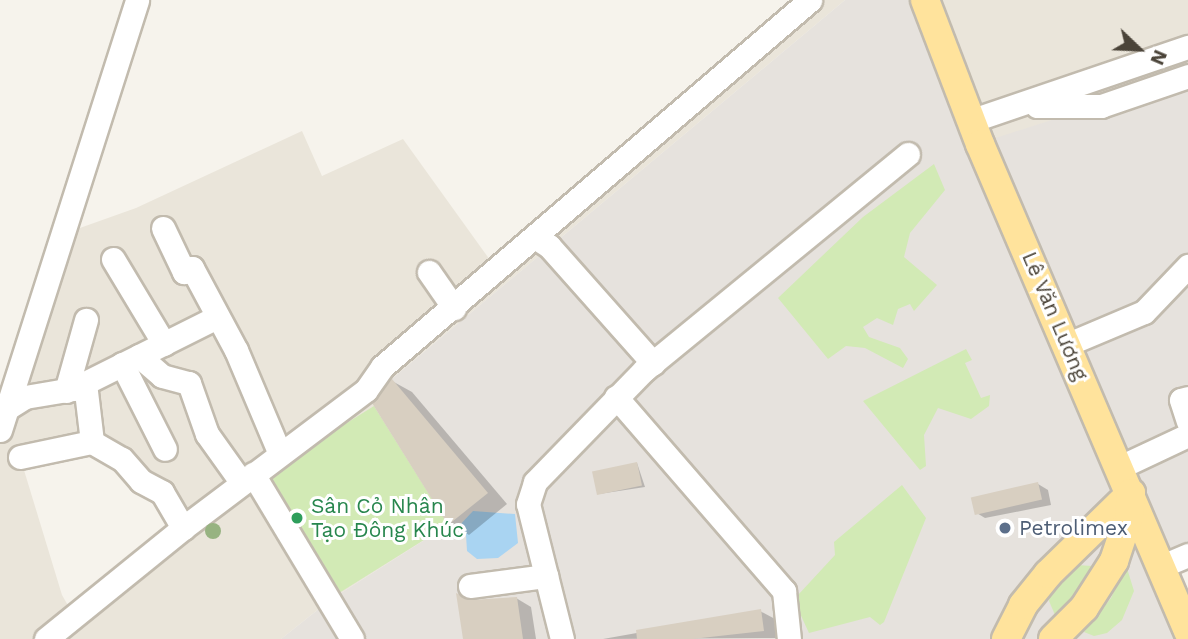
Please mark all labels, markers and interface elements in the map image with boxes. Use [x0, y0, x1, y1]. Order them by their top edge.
north arrow [1104, 14, 1174, 84]
text: N [1145, 46, 1172, 68]
street label: Lê Văn Lương [1016, 248, 1094, 384]
place label: Sân Cỏ Nhân Tạo Đông Khúc [311, 493, 464, 543]
marker: Sân Cỏ Nhân Tạo Đông Khúc [289, 510, 305, 526]
place label: Petrolimex [1019, 515, 1128, 541]
marker: Petrolimex [997, 520, 1013, 536]

